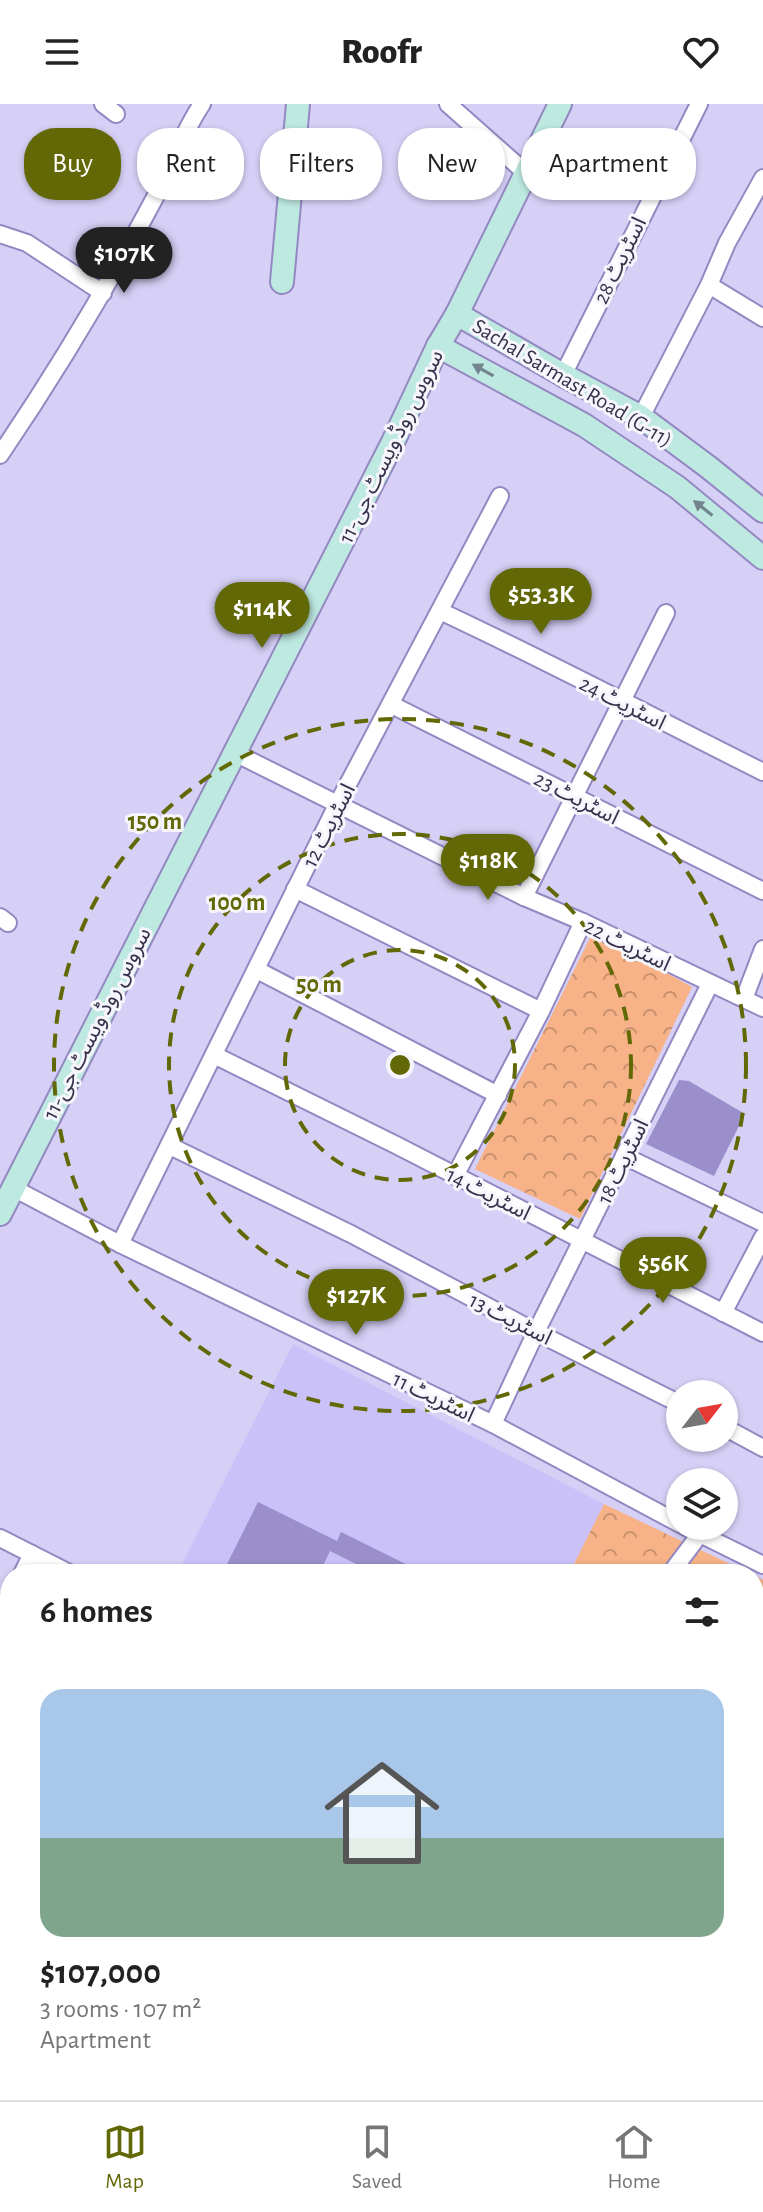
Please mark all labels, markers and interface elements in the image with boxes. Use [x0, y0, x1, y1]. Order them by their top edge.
icon: menu [40, 30, 84, 74]
icon: heart [679, 30, 723, 74]
text: Roofr [341, 34, 422, 70]
chip: Buy [24, 128, 121, 200]
chip: Rent [137, 128, 244, 200]
chip: Filters [260, 128, 382, 200]
chip: New [398, 128, 505, 200]
chip: Apartment [521, 128, 696, 200]
street label: اسٹریٹ 28 [590, 214, 651, 308]
pin: $107K [68, 227, 180, 295]
text: $107K [93, 240, 155, 266]
street label: Sachal Sarmast Road (G-11) [469, 315, 676, 451]
street label: سروس روڈ ویسٹ جی-11 [333, 346, 449, 547]
one-way arrow [472, 364, 495, 377]
one-way arrow [693, 500, 713, 517]
pin: $53.3K [476, 568, 606, 636]
text: $53.3K [508, 581, 574, 607]
pin: $114K [206, 582, 318, 650]
text: $114K [233, 595, 291, 621]
street label: اسٹریٹ 24 [575, 672, 669, 735]
street label: اسٹریٹ 23 [530, 767, 623, 829]
street label: اسٹریٹ 12 [299, 780, 360, 871]
text: 150 m [128, 810, 182, 834]
pin: $118K [432, 834, 544, 902]
text: $118K [459, 847, 517, 873]
text: 100 m [209, 891, 265, 915]
street label: اسٹریٹ 22 [580, 915, 674, 976]
street label: سروس روڈ ویسٹ جی-11 [38, 923, 157, 1124]
text: 50 m [296, 973, 342, 997]
centre of rings [386, 1051, 414, 1079]
street label: اسٹریٹ 18 [593, 1116, 654, 1208]
street label: اسٹریٹ 14 [442, 1163, 534, 1225]
pin: $56K [616, 1237, 710, 1305]
text: $56K [638, 1250, 688, 1276]
pin: $127K [300, 1269, 412, 1337]
text: $127K [326, 1282, 386, 1308]
street label: اسٹریٹ 13 [465, 1289, 555, 1350]
street label: اسٹریٹ 11 [389, 1368, 478, 1427]
north arrow [666, 1380, 738, 1452]
map controls [666, 1380, 738, 1540]
button: layers [666, 1468, 738, 1540]
icon: filters [680, 1590, 724, 1634]
text: 6 homes [40, 1595, 153, 1629]
icon: home [310, 1741, 454, 1885]
text: $107,000 [40, 1956, 161, 1990]
text: 3 rooms · 107 m² [40, 1996, 201, 2022]
text: Apartment [40, 2027, 151, 2053]
tab: Map [103, 2120, 147, 2194]
tab: Saved [352, 2120, 402, 2194]
tab: Home [607, 2120, 660, 2194]

